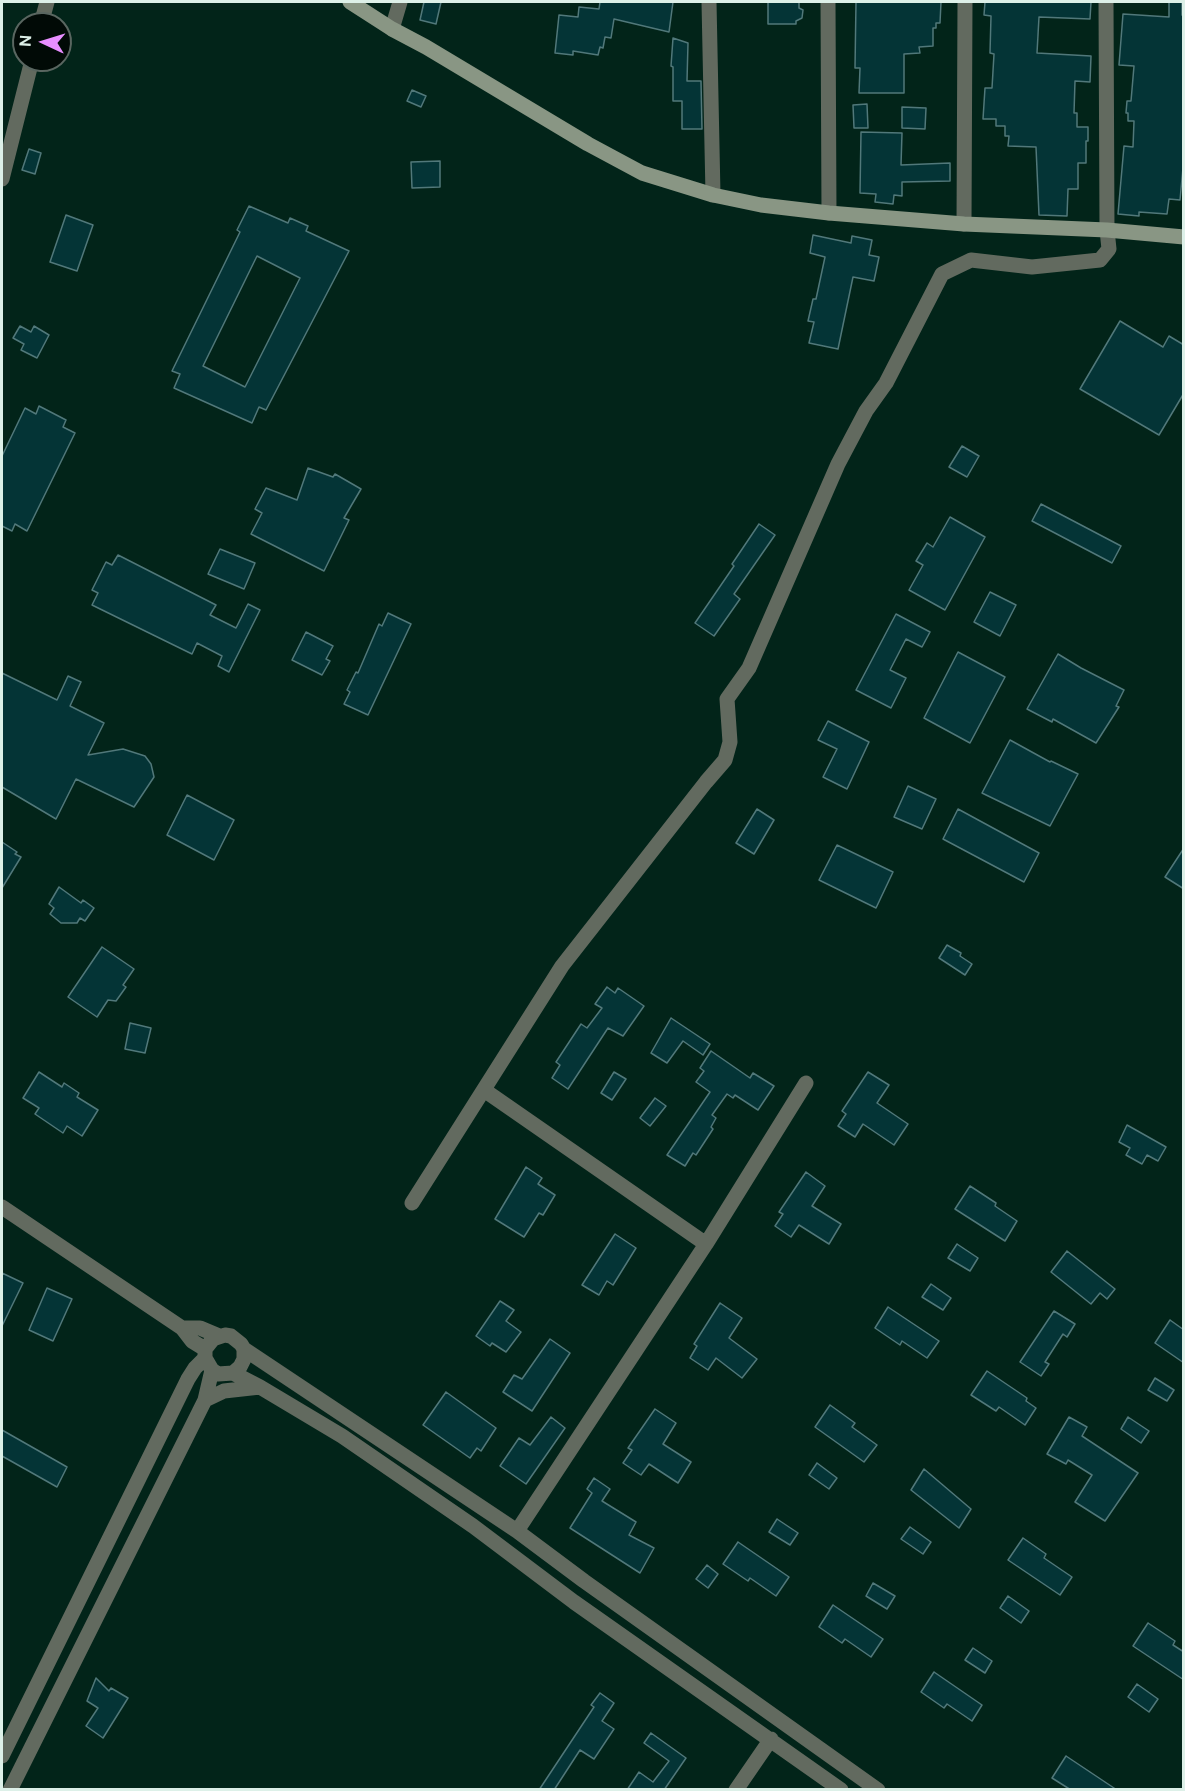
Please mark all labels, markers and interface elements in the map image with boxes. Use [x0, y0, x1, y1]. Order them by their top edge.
north arrow [12, 12, 72, 72]
text: N [15, 34, 36, 47]

